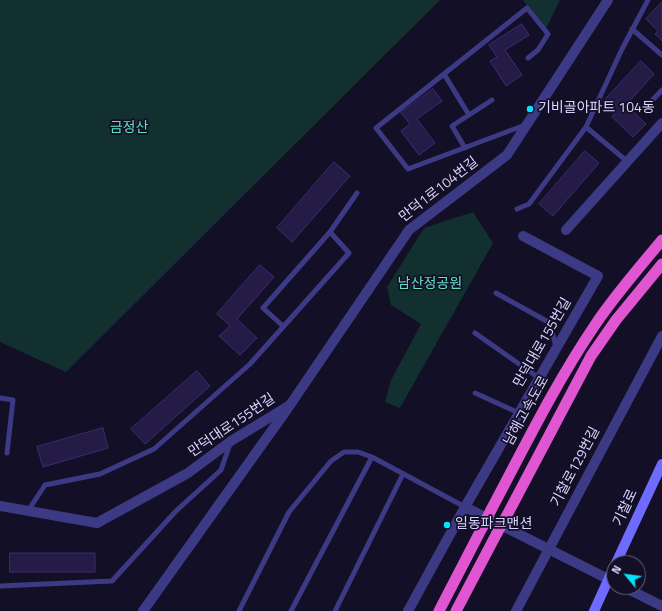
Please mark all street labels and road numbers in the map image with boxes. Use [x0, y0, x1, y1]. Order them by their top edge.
street label: 만덕1로104번길 [396, 154, 482, 226]
street label: 만덕대로155번길 [511, 295, 575, 391]
street label: 남해고속도로 [501, 373, 553, 449]
street label: 만덕대로155번길 [186, 391, 278, 461]
street label: 기찰로129번길 [548, 424, 604, 510]
street label: 기찰로 [610, 487, 642, 529]

